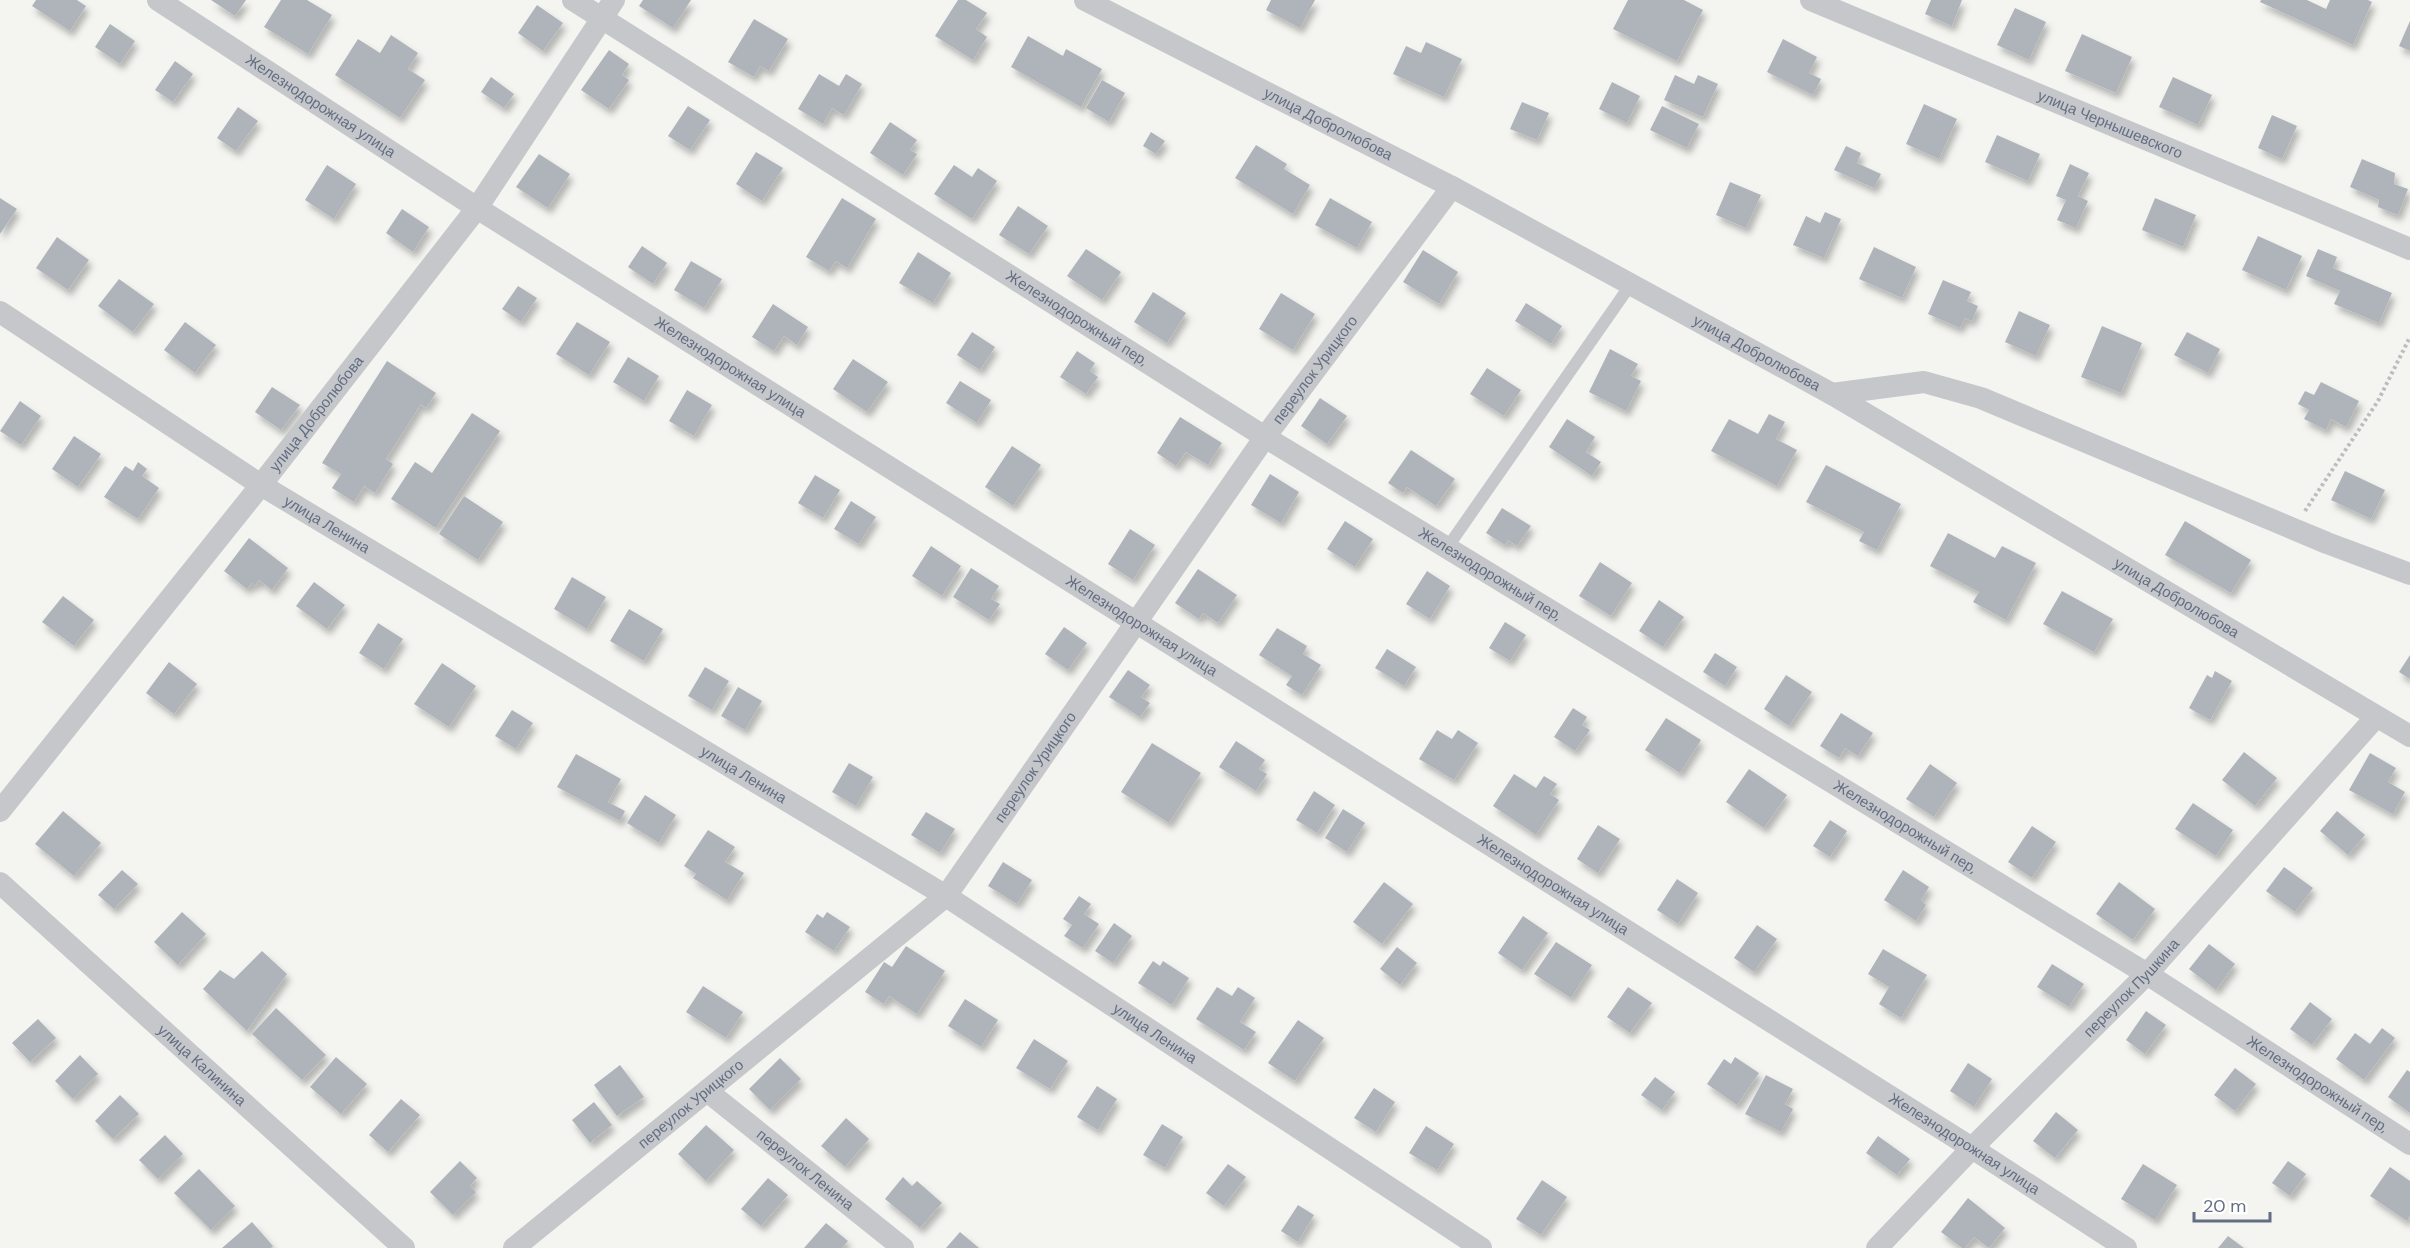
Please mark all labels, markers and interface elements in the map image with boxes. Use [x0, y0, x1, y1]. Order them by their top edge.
street label: Железнодорожная улица [242, 50, 400, 163]
street label: улица Добролюбова [1260, 83, 1397, 165]
street label: улица Чернышевского [2035, 85, 2186, 163]
street label: Железнодорожный пер, [1002, 266, 1152, 371]
street label: улица Добролюбова [1690, 310, 1825, 396]
street label: Железнодорожная улица [651, 312, 810, 423]
street label: переулок Урицкого [1268, 312, 1362, 428]
street label: улица Добролюбова [265, 351, 369, 476]
street label: улица Ленина [280, 491, 374, 558]
street label: Железнодорожный пер, [1415, 523, 1566, 625]
street label: улица Добролюбова [2110, 553, 2243, 643]
street label: Железнодорожная улица [1062, 571, 1222, 681]
street label: переулок Урицкого [990, 708, 1081, 827]
street label: улица Ленина [697, 741, 791, 808]
street label: Железнодорожный пер, [1830, 776, 1981, 878]
street label: Железнодорожная улица [1474, 830, 1633, 940]
street label: переулок Пушкина [2079, 934, 2184, 1041]
street label: улица Ленина [1109, 998, 1201, 1069]
street label: улица Калинина [153, 1020, 251, 1111]
street label: Железнодорожный пер, [2243, 1031, 2392, 1137]
street label: переулок Урицкого [634, 1055, 748, 1153]
street label: Железнодорожная улица [1885, 1088, 2044, 1200]
street label: переулок Ленина [752, 1125, 859, 1215]
scale bar [2194, 1185, 2270, 1223]
text: 20 m [2203, 1194, 2246, 1218]

